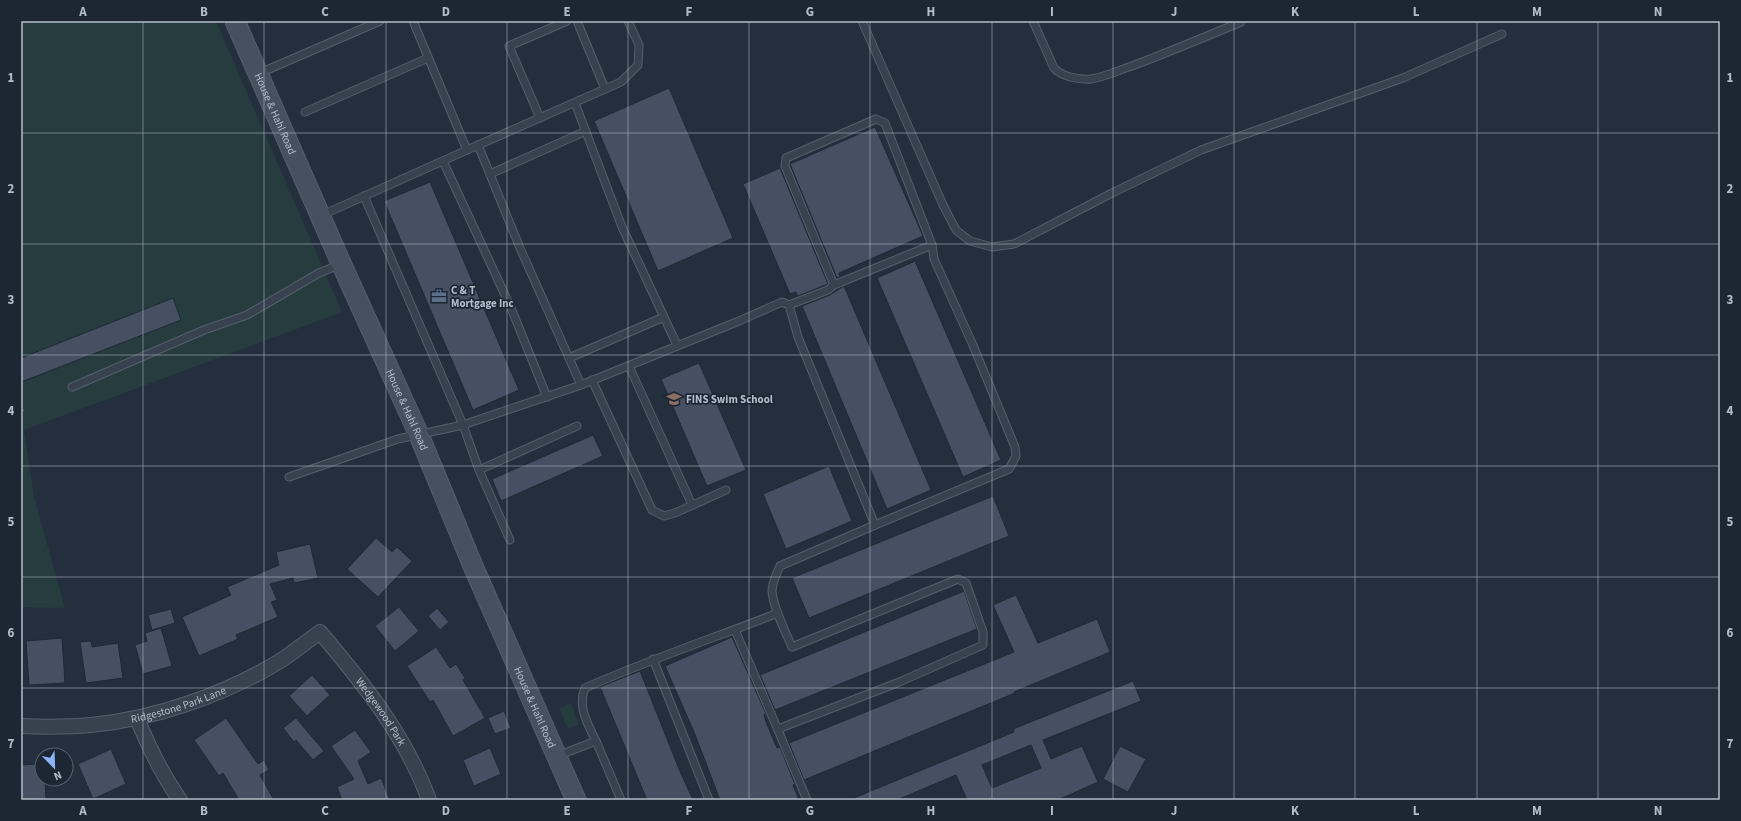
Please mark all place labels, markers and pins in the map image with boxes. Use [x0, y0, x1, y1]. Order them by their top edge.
place label: C & T Mortgage Inc [451, 283, 514, 311]
office icon: C & T Mortgage Inc [430, 287, 448, 305]
school or university icon: FINS Swim School [665, 390, 683, 408]
place label: FINS Swim School [686, 392, 774, 407]

